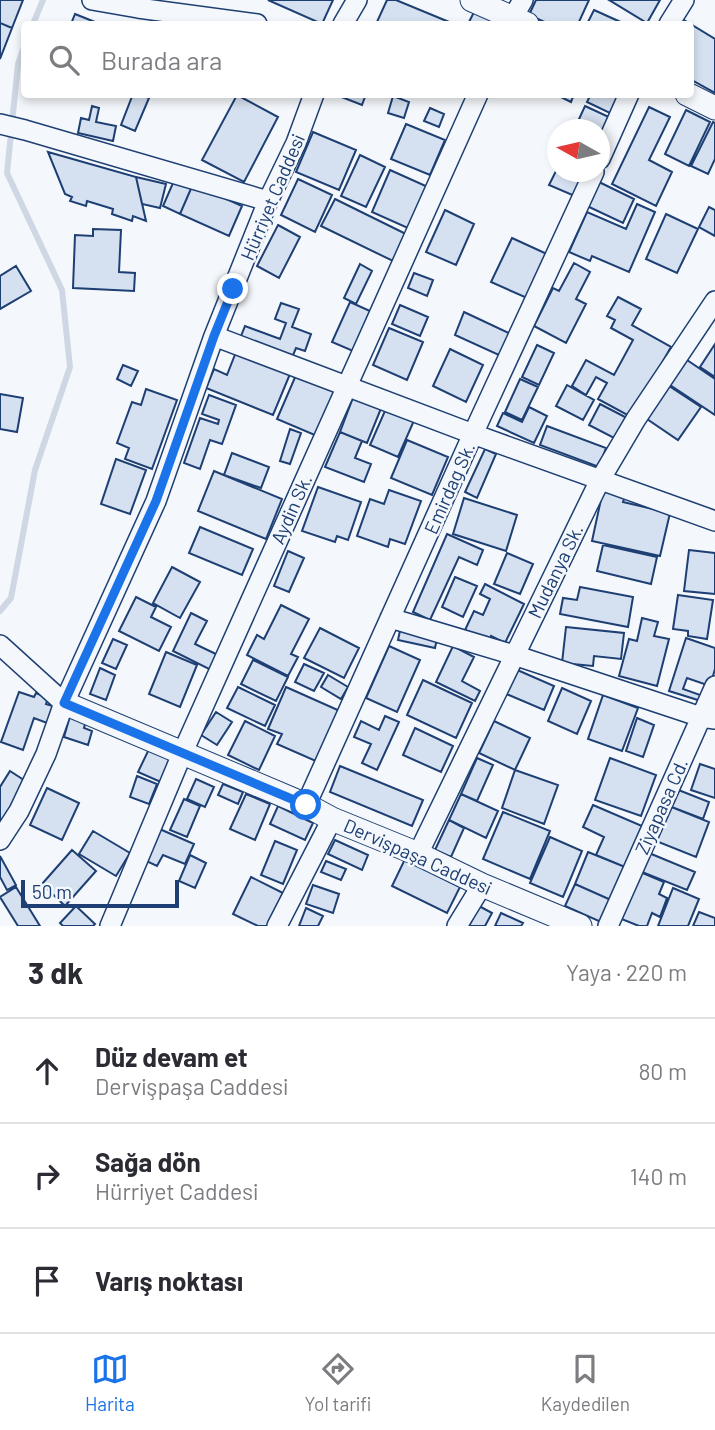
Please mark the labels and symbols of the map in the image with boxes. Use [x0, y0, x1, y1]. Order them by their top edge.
north arrow [547, 119, 610, 182]
street label: Hürriyet Caddesi [235, 131, 309, 263]
route end [217, 273, 248, 304]
street label: Emirdag Sk. [419, 439, 479, 537]
street label: Aydin Sk. [265, 471, 317, 547]
street label: Mudanya Sk. [522, 520, 588, 622]
street label: Ziyapasa Cd. [630, 754, 692, 858]
route start [290, 789, 321, 820]
street label: Dervişpaşa Caddesi [340, 813, 496, 899]
scale bar [21, 877, 178, 909]

